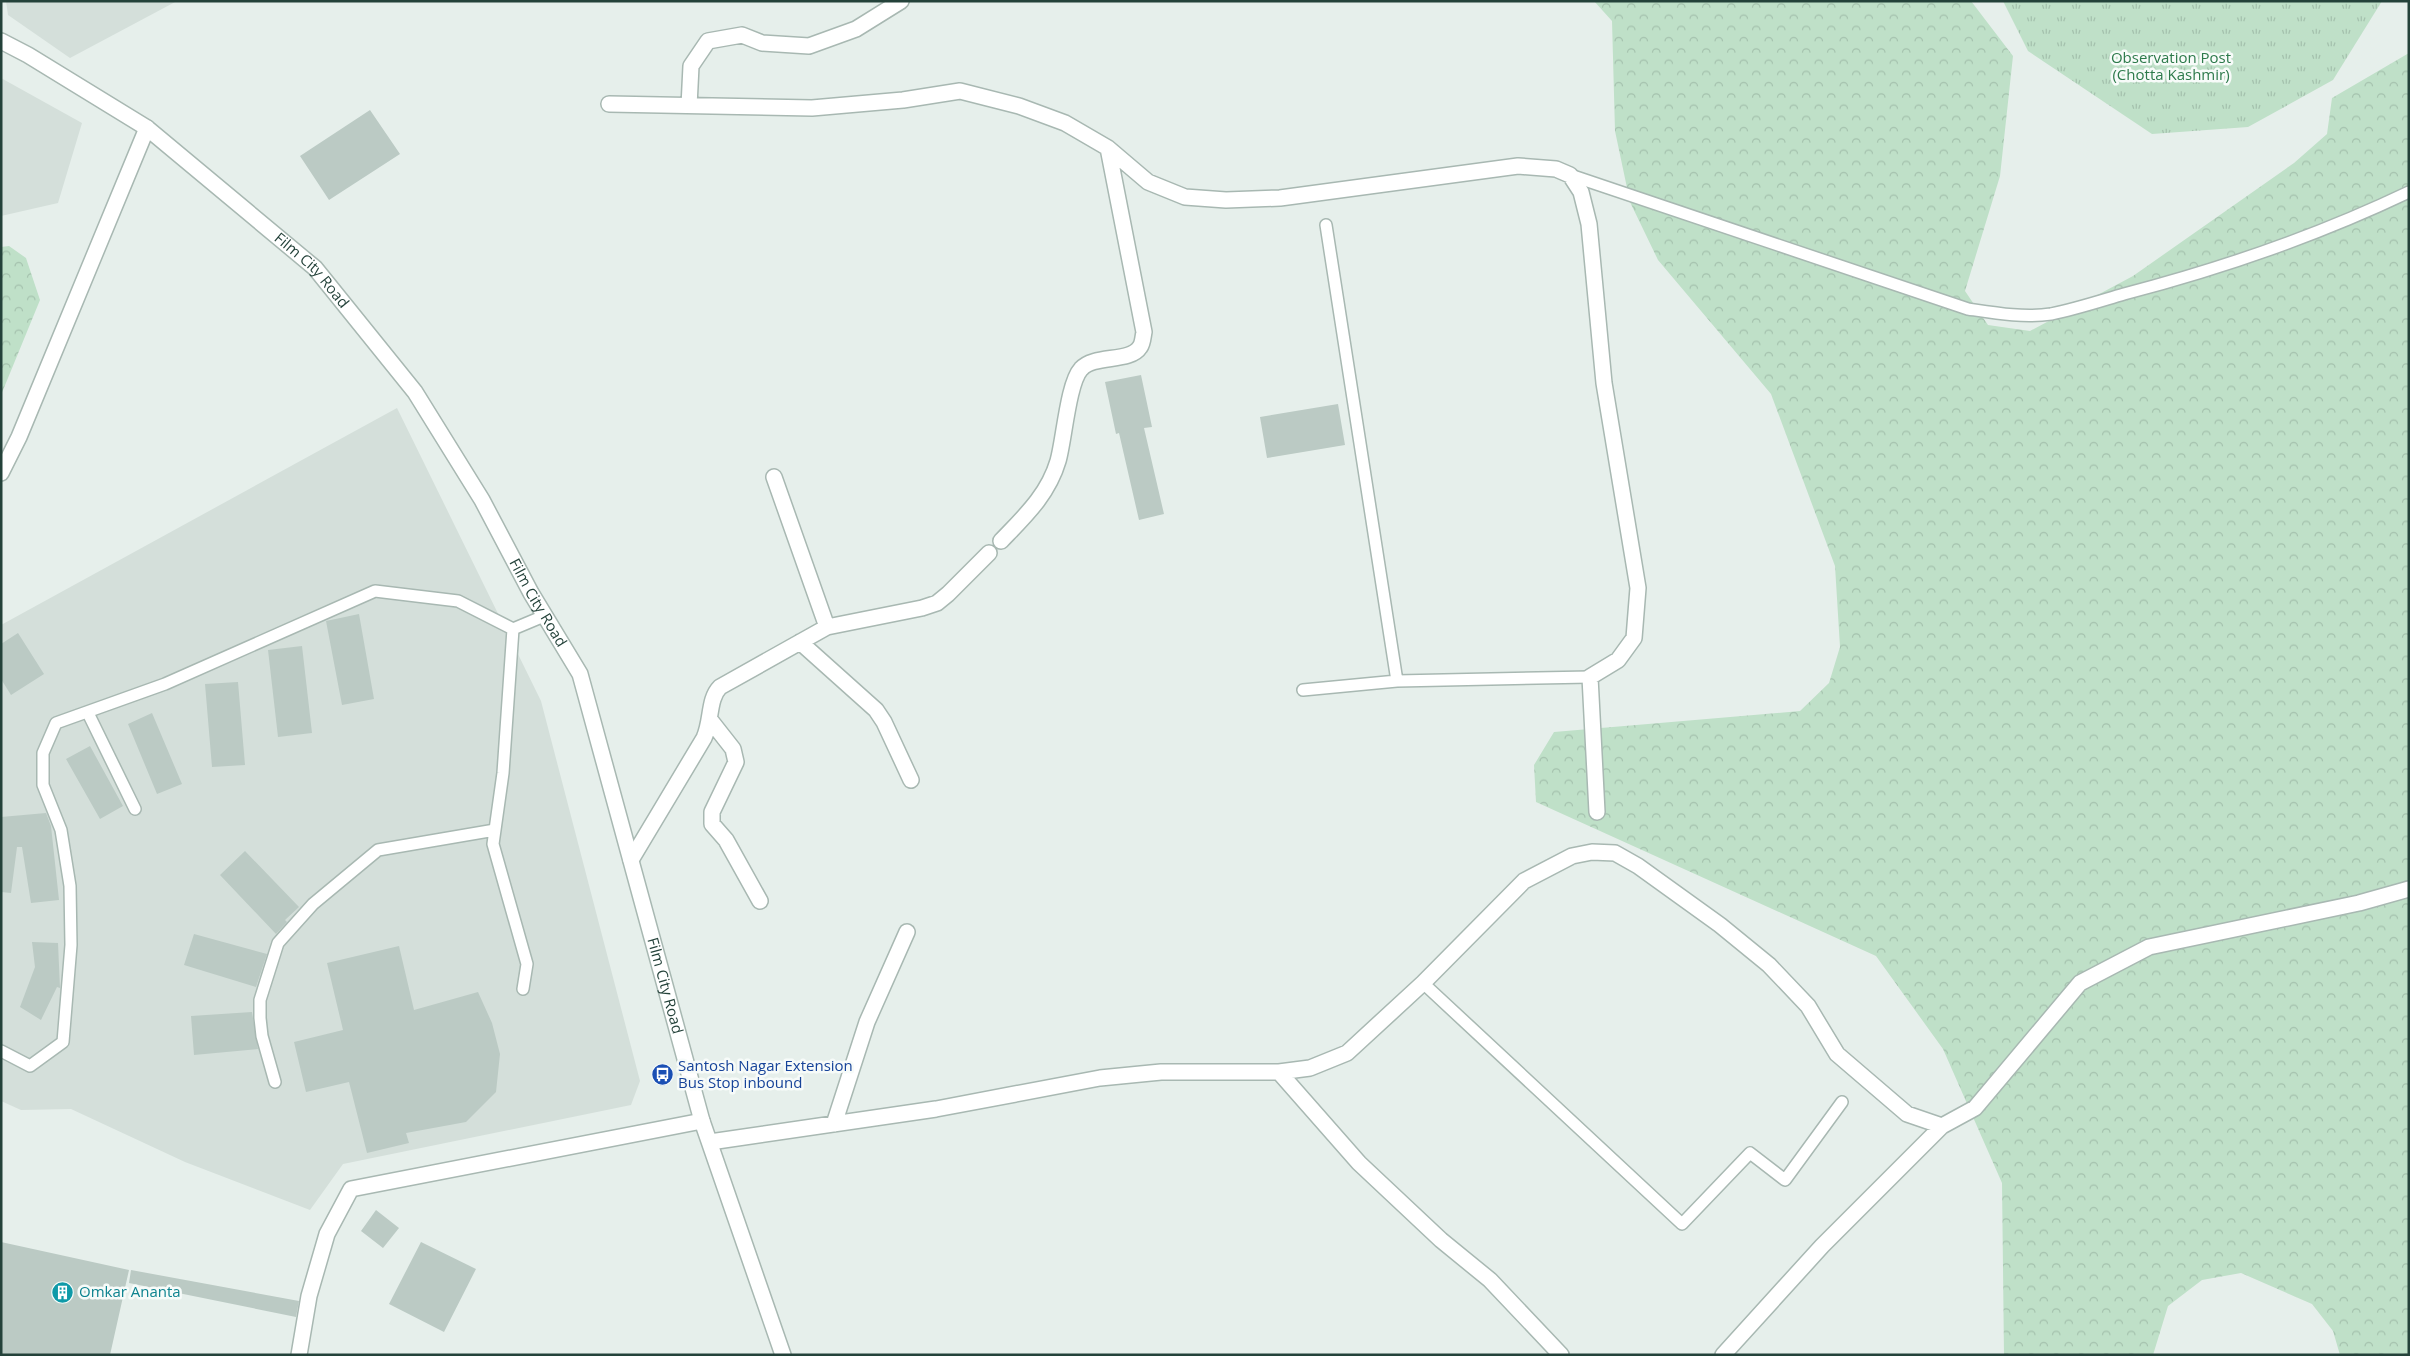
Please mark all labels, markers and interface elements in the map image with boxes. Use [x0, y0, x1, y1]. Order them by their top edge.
park label: Observation Post (Chotta Kashmir) [2111, 47, 2231, 84]
street label: Film City Road [271, 227, 354, 312]
street label: Film City Road [505, 555, 572, 650]
street label: Film City Road [643, 935, 689, 1036]
place label: Santosh Nagar Extension Bus Stop inbound [678, 1055, 853, 1092]
bus stop icon: Santosh Nagar Extension Bus Stop inbound [650, 1063, 674, 1087]
building icon: Omkar Ananta [51, 1280, 75, 1304]
place label: Omkar Ananta [79, 1281, 181, 1301]

